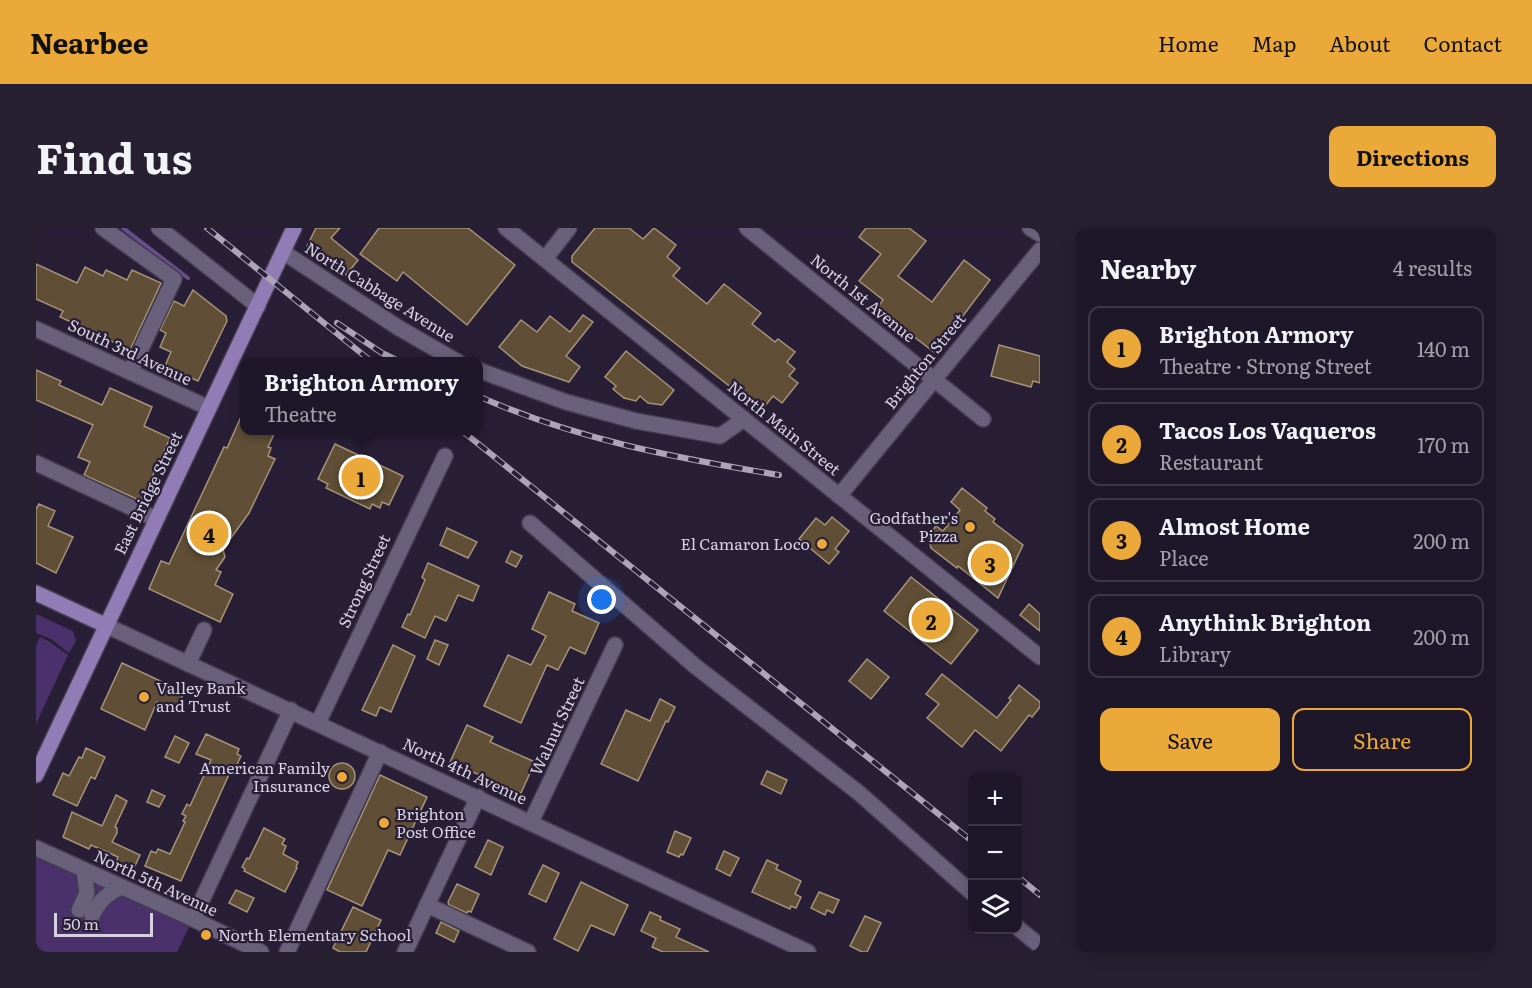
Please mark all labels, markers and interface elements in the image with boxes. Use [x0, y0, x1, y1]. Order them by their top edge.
text: Nearbee [30, 21, 149, 63]
text: Home [1158, 27, 1219, 58]
text: Map [1252, 27, 1296, 58]
text: About [1329, 27, 1391, 58]
text: Contact [1424, 27, 1502, 58]
text: Find us [36, 125, 193, 187]
button: Directions [1329, 126, 1496, 187]
street label: North Cabbage Avenue [301, 235, 460, 347]
street label: North 1st Avenue [806, 247, 921, 347]
text: Nearby [1100, 248, 1196, 287]
text: 4 results [1393, 252, 1472, 282]
street label: Brighton Street [878, 307, 971, 414]
street label: South 3rd Avenue [65, 312, 196, 390]
text: Brighton Armory [1159, 317, 1353, 350]
text: 1 [1117, 333, 1126, 363]
text: 140 m [1417, 333, 1470, 363]
text: Theatre · Strong Street [1159, 350, 1372, 380]
popup [240, 357, 483, 435]
text: Brighton Armory [264, 365, 459, 398]
street label: North Main Street [723, 374, 847, 481]
text: Theatre [264, 398, 337, 428]
text: Tacos Los Vaqueros [1159, 413, 1376, 446]
street label: East Bridge Street [107, 426, 188, 558]
text: 2 [1116, 429, 1127, 459]
text: 170 m [1417, 429, 1470, 459]
text: Restaurant [1159, 446, 1263, 476]
pin: 1 [342, 454, 380, 500]
place label: Godfather's Pizza [869, 505, 958, 547]
text: Almost Home [1159, 509, 1310, 542]
pin: 4 [190, 510, 228, 556]
marker: Godfather's Pizza [963, 520, 977, 534]
text: 3 [1116, 525, 1127, 555]
text: 200 m [1413, 525, 1470, 555]
street label: Strong Street [331, 529, 395, 631]
place label: El Camaron Loco [681, 531, 810, 555]
marker: El Camaron Loco [815, 537, 829, 551]
pin: 3 [970, 540, 1010, 586]
text: Place [1159, 542, 1209, 572]
your location [587, 585, 616, 614]
pin: 2 [912, 598, 950, 642]
text: Anythink Brighton [1159, 605, 1371, 638]
text: 4 [1115, 621, 1128, 651]
text: 200 m [1413, 621, 1470, 651]
text: Library [1159, 638, 1231, 668]
street label: Walnut Street [523, 672, 590, 779]
place label: Valley Bank and Trust [156, 675, 246, 717]
marker: Valley Bank and Trust [137, 690, 151, 704]
button: Save [1100, 708, 1280, 771]
button: Share [1292, 708, 1472, 771]
street label: North 4th Avenue [399, 731, 532, 809]
place label: American Family Insurance [199, 755, 331, 797]
marker: American Family Insurance [335, 770, 349, 784]
map controls [968, 772, 1022, 934]
button: + [968, 772, 1022, 826]
place label: Brighton Post Office [396, 801, 476, 843]
marker: Brighton Post Office [377, 816, 391, 830]
button: − [968, 826, 1022, 880]
street label: North 5th Avenue [91, 843, 222, 921]
button: layers [968, 880, 1022, 934]
scale bar [54, 910, 153, 938]
text: 50 m [63, 911, 99, 935]
place label: North Elementary School [218, 922, 411, 946]
marker: North Elementary School [199, 928, 213, 942]

